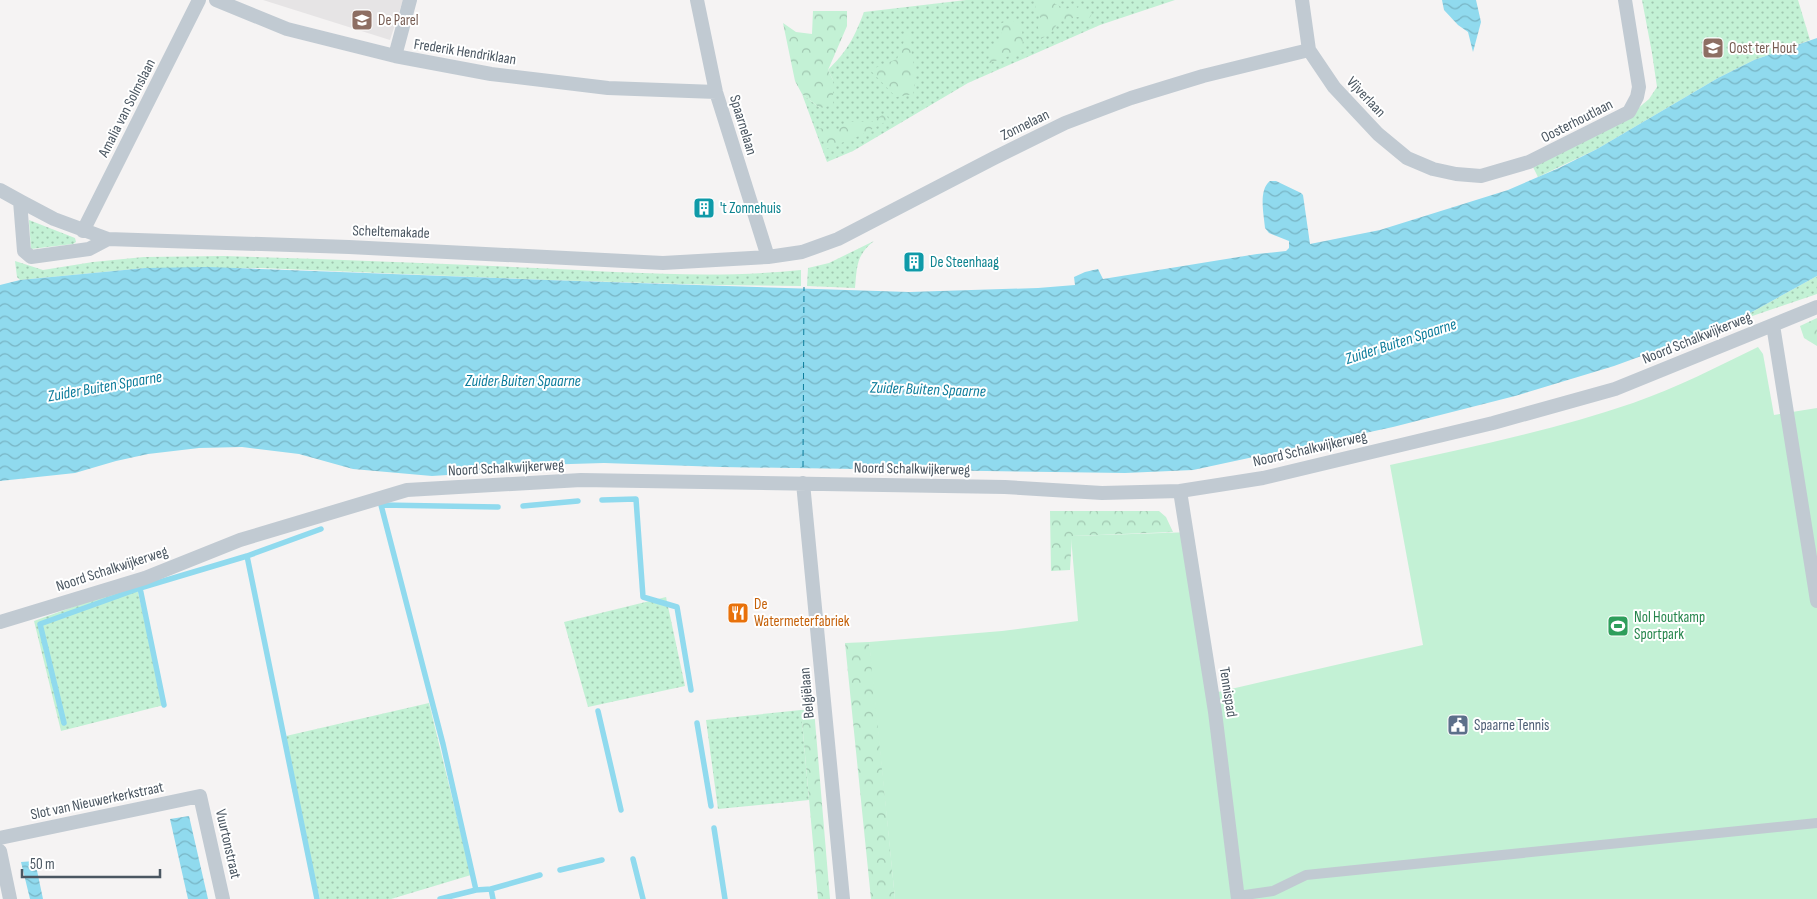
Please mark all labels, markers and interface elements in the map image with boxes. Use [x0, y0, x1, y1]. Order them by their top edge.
school or university icon: De Parel [350, 8, 374, 32]
place label: De Parel [378, 11, 419, 30]
street label: Frederik Hendriklaan [413, 35, 517, 69]
school or university icon: Oost ter Hout [1701, 36, 1725, 60]
place label: Oost ter Hout [1729, 39, 1797, 58]
street label: Amalia van Solmslaan [94, 56, 160, 161]
street label: Vijverlaan [1342, 73, 1390, 121]
street label: Spaarnelaan [725, 93, 761, 157]
street label: Oosterhoutlaan [1538, 95, 1616, 147]
street label: Zonnelaan [998, 105, 1052, 145]
building icon: 't Zonnehuis [692, 196, 716, 220]
place label: 't Zonnehuis [720, 199, 781, 218]
street label: Scheltemakade [352, 221, 430, 243]
building icon: De Steenhaag [902, 250, 926, 274]
place label: De Steenhaag [930, 253, 999, 272]
street label: Noord Schalkwijkerweg [1640, 307, 1754, 369]
water label: Zuider Buiten Spaarne [1342, 315, 1459, 369]
water label: Zuider Buiten Spaarne [45, 368, 164, 407]
water label: Zuider Buiten Spaarne [464, 372, 581, 391]
water label: Zuider Buiten Spaarne [869, 378, 986, 402]
street label: Noord Schalkwijkerweg [1251, 427, 1369, 471]
street label: Noord Schalkwijkerweg [447, 455, 565, 481]
street label: Noord Schalkwijkerweg [854, 458, 970, 480]
street label: Noord Schalkwijkerweg [54, 542, 170, 596]
place label: De Watermeterfabriek [754, 595, 850, 631]
restaurant icon: De Watermeterfabriek [726, 601, 750, 625]
place label: Nol Houtkamp Sportpark [1634, 608, 1705, 644]
sports icon: Nol Houtkamp Sportpark [1606, 614, 1630, 638]
street label: Tennispad [1215, 666, 1241, 718]
street label: Belgiëlaan [795, 667, 819, 719]
public building icon: Spaarne Tennis [1446, 713, 1470, 737]
place label: Spaarne Tennis [1474, 716, 1549, 735]
street label: Slot van Nieuwerkerkstraat [29, 778, 166, 824]
street label: Vuurtonstraat [211, 807, 245, 881]
scale bar [22, 846, 160, 878]
text: 50 m [30, 855, 55, 874]

